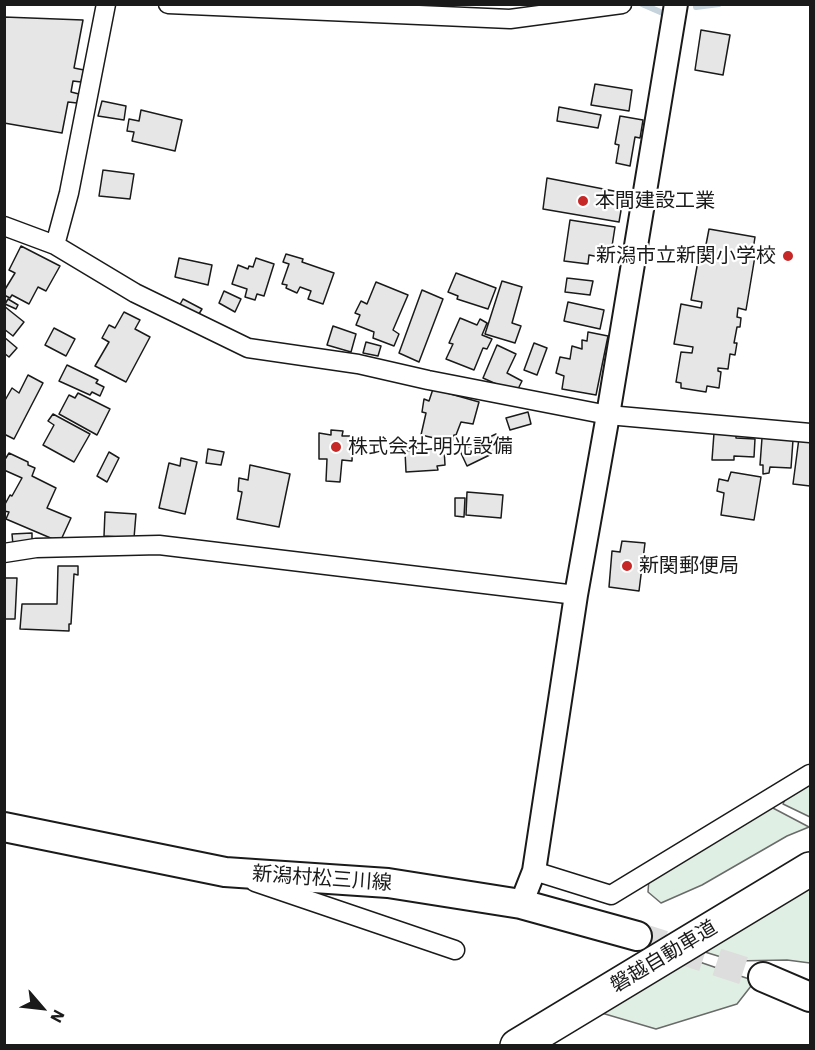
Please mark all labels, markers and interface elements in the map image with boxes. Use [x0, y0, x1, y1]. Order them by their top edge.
place label: 本間建設工業 [595, 189, 715, 213]
marker: 本間建設工業 [576, 194, 590, 208]
place label: 新潟市立新関小学校 [596, 244, 776, 268]
marker: 新潟市立新関小学校 [781, 249, 795, 263]
place label: 株式会社 明光設備 [348, 435, 513, 459]
marker: 株式会社 明光設備 [329, 440, 343, 454]
place label: 新関郵便局 [639, 554, 739, 578]
marker: 新関郵便局 [620, 559, 634, 573]
street label: 新潟村松三川線 [251, 862, 393, 896]
street label: 磐越自動車道 [606, 916, 722, 998]
north arrow [12, 978, 72, 1038]
text: N [46, 1007, 69, 1026]

